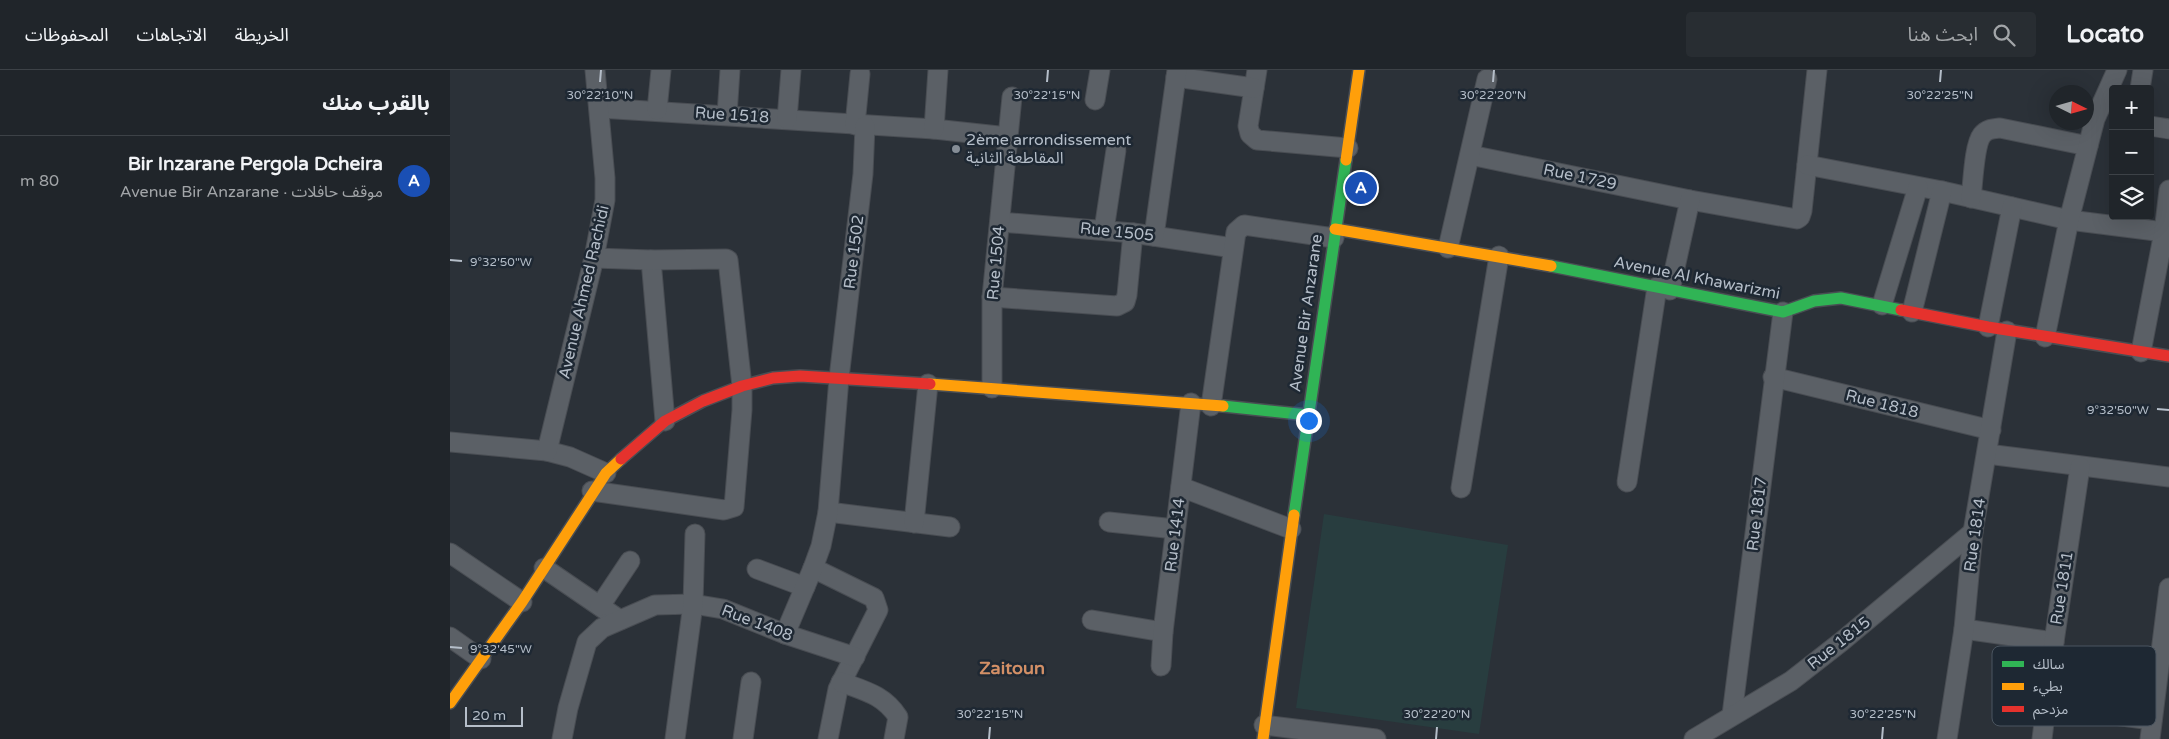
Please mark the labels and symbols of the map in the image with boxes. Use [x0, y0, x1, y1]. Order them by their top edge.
north arrow [2049, 85, 2094, 130]
text: 30°22'10"N [567, 88, 634, 102]
text: 30°22'15"N [1014, 88, 1081, 102]
text: 30°22'20"N [1460, 88, 1527, 102]
text: 30°22'25"N [1907, 88, 1974, 102]
street label: Rue 1518 [694, 102, 770, 128]
place label: 2ème arrondissement المقاطعة الثانية [966, 130, 1131, 168]
marker: 2ème arrondissement المقاطعة الثانية [950, 143, 962, 155]
street label: Rue 1729 [1541, 159, 1619, 195]
pin: A [1345, 169, 1377, 207]
street label: Avenue Ahmed Rachidi [554, 203, 614, 381]
street label: Rue 1502 [840, 214, 868, 290]
street label: Rue 1505 [1079, 218, 1155, 246]
street label: Rue 1504 [983, 225, 1009, 301]
street label: Avenue Bir Anzarane [1285, 233, 1327, 393]
street label: Avenue Al Khawarizmi [1612, 252, 1782, 304]
text: 9°32'50"W [470, 255, 532, 269]
street label: Rue 1818 [1843, 385, 1921, 423]
text: 9°32'50"W [2087, 403, 2149, 417]
your location [1296, 408, 1322, 434]
street label: Rue 1817 [1743, 476, 1771, 552]
street label: Rue 1414 [1161, 497, 1189, 573]
street label: Rue 1814 [1960, 497, 1990, 573]
street label: Rue 1811 [2046, 550, 2078, 626]
street label: Rue 1408 [719, 600, 795, 646]
street label: Rue 1815 [1803, 612, 1875, 674]
text: 9°32'45"W [470, 642, 532, 656]
legend [1992, 646, 2156, 726]
text: سالك [2033, 656, 2065, 673]
district label: Zaitoun [979, 657, 1045, 679]
text: بطيء [2033, 678, 2063, 697]
text: مزدحم [2033, 701, 2068, 720]
scale bar [465, 704, 522, 727]
text: 30°22'15"N [957, 707, 1024, 721]
text: 30°22'20"N [1404, 707, 1471, 721]
text: 30°22'25"N [1850, 707, 1917, 721]

